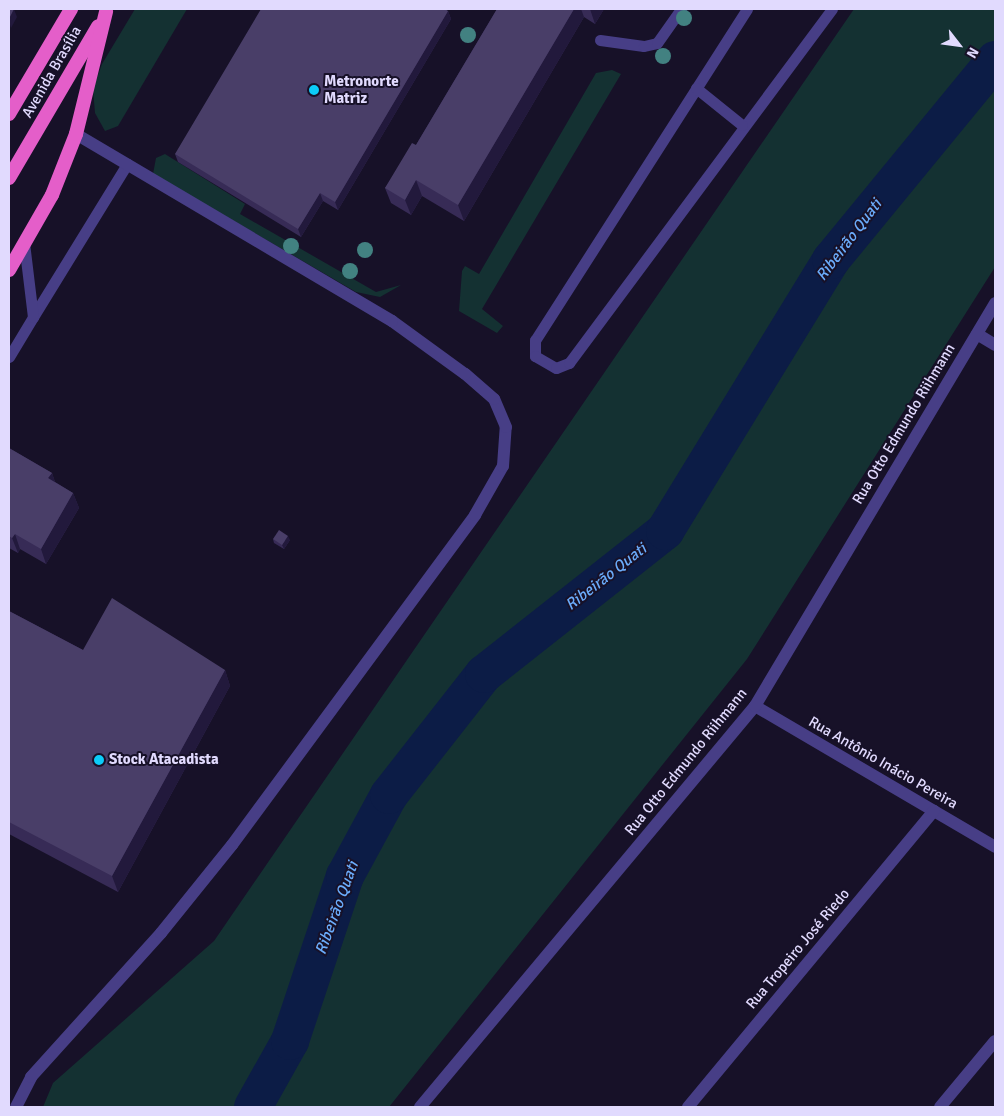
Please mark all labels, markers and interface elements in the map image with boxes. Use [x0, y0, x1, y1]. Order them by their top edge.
north arrow [934, 20, 984, 70]
street label: Avenida Brasília [19, 23, 85, 121]
text: N [963, 44, 982, 61]
place label: Metronorte Matriz [324, 72, 399, 107]
marker: Metronorte Matriz [308, 84, 320, 96]
water label: Ribeirão Quati [812, 195, 886, 285]
street label: Rua Otto Edmundo Riihmann [849, 340, 959, 508]
water label: Ribeirão Quati [562, 539, 650, 615]
street label: Rua Otto Edmundo Riihmann [621, 685, 751, 839]
street label: Rua Antônio Inácio Pereira [805, 713, 961, 813]
place label: Stock Atacadista [109, 751, 219, 769]
marker: Stock Atacadista [93, 754, 105, 766]
water label: Ribeirão Quati [311, 859, 363, 957]
street label: Rua Tropeiro José Riedo [742, 885, 854, 1013]

